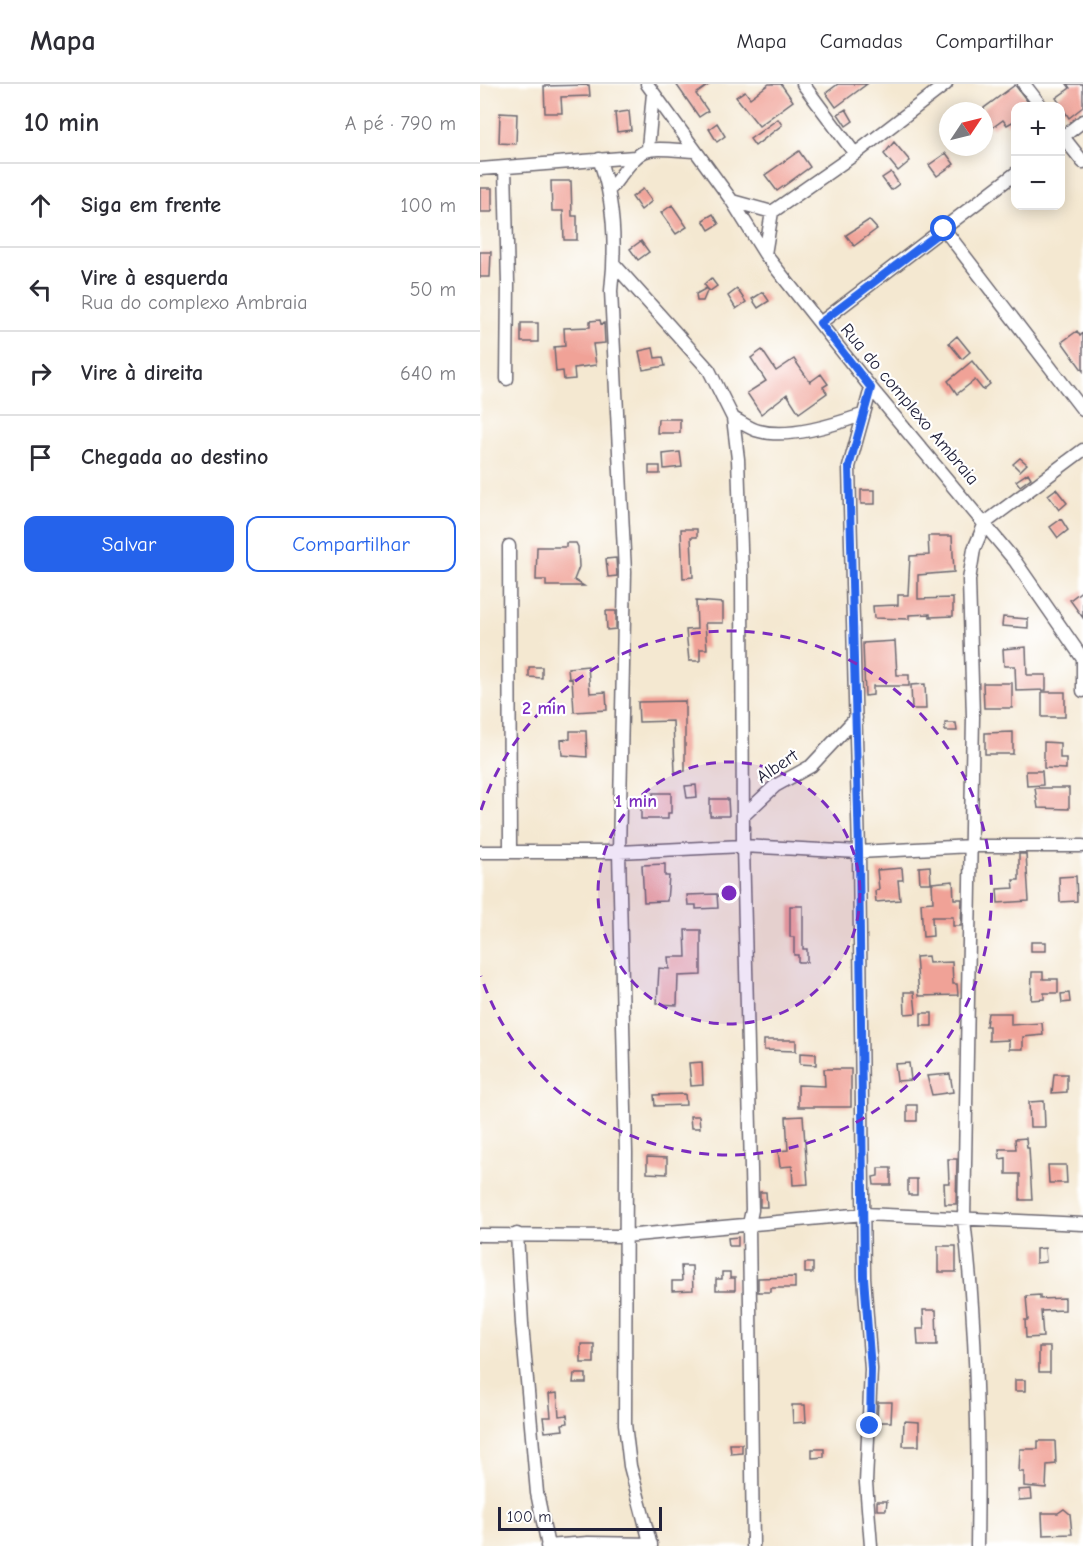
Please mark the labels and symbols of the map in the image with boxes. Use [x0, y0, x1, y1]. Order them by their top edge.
north arrow [939, 102, 993, 156]
route start [930, 215, 956, 241]
street label: Rua do complexo Ambraia [836, 319, 983, 489]
text: 2 min [522, 698, 566, 719]
street label: Albert [753, 745, 803, 788]
text: 1 min [615, 791, 657, 812]
centre of rings [719, 883, 739, 903]
route end [856, 1412, 882, 1438]
scale bar [498, 1504, 662, 1532]

